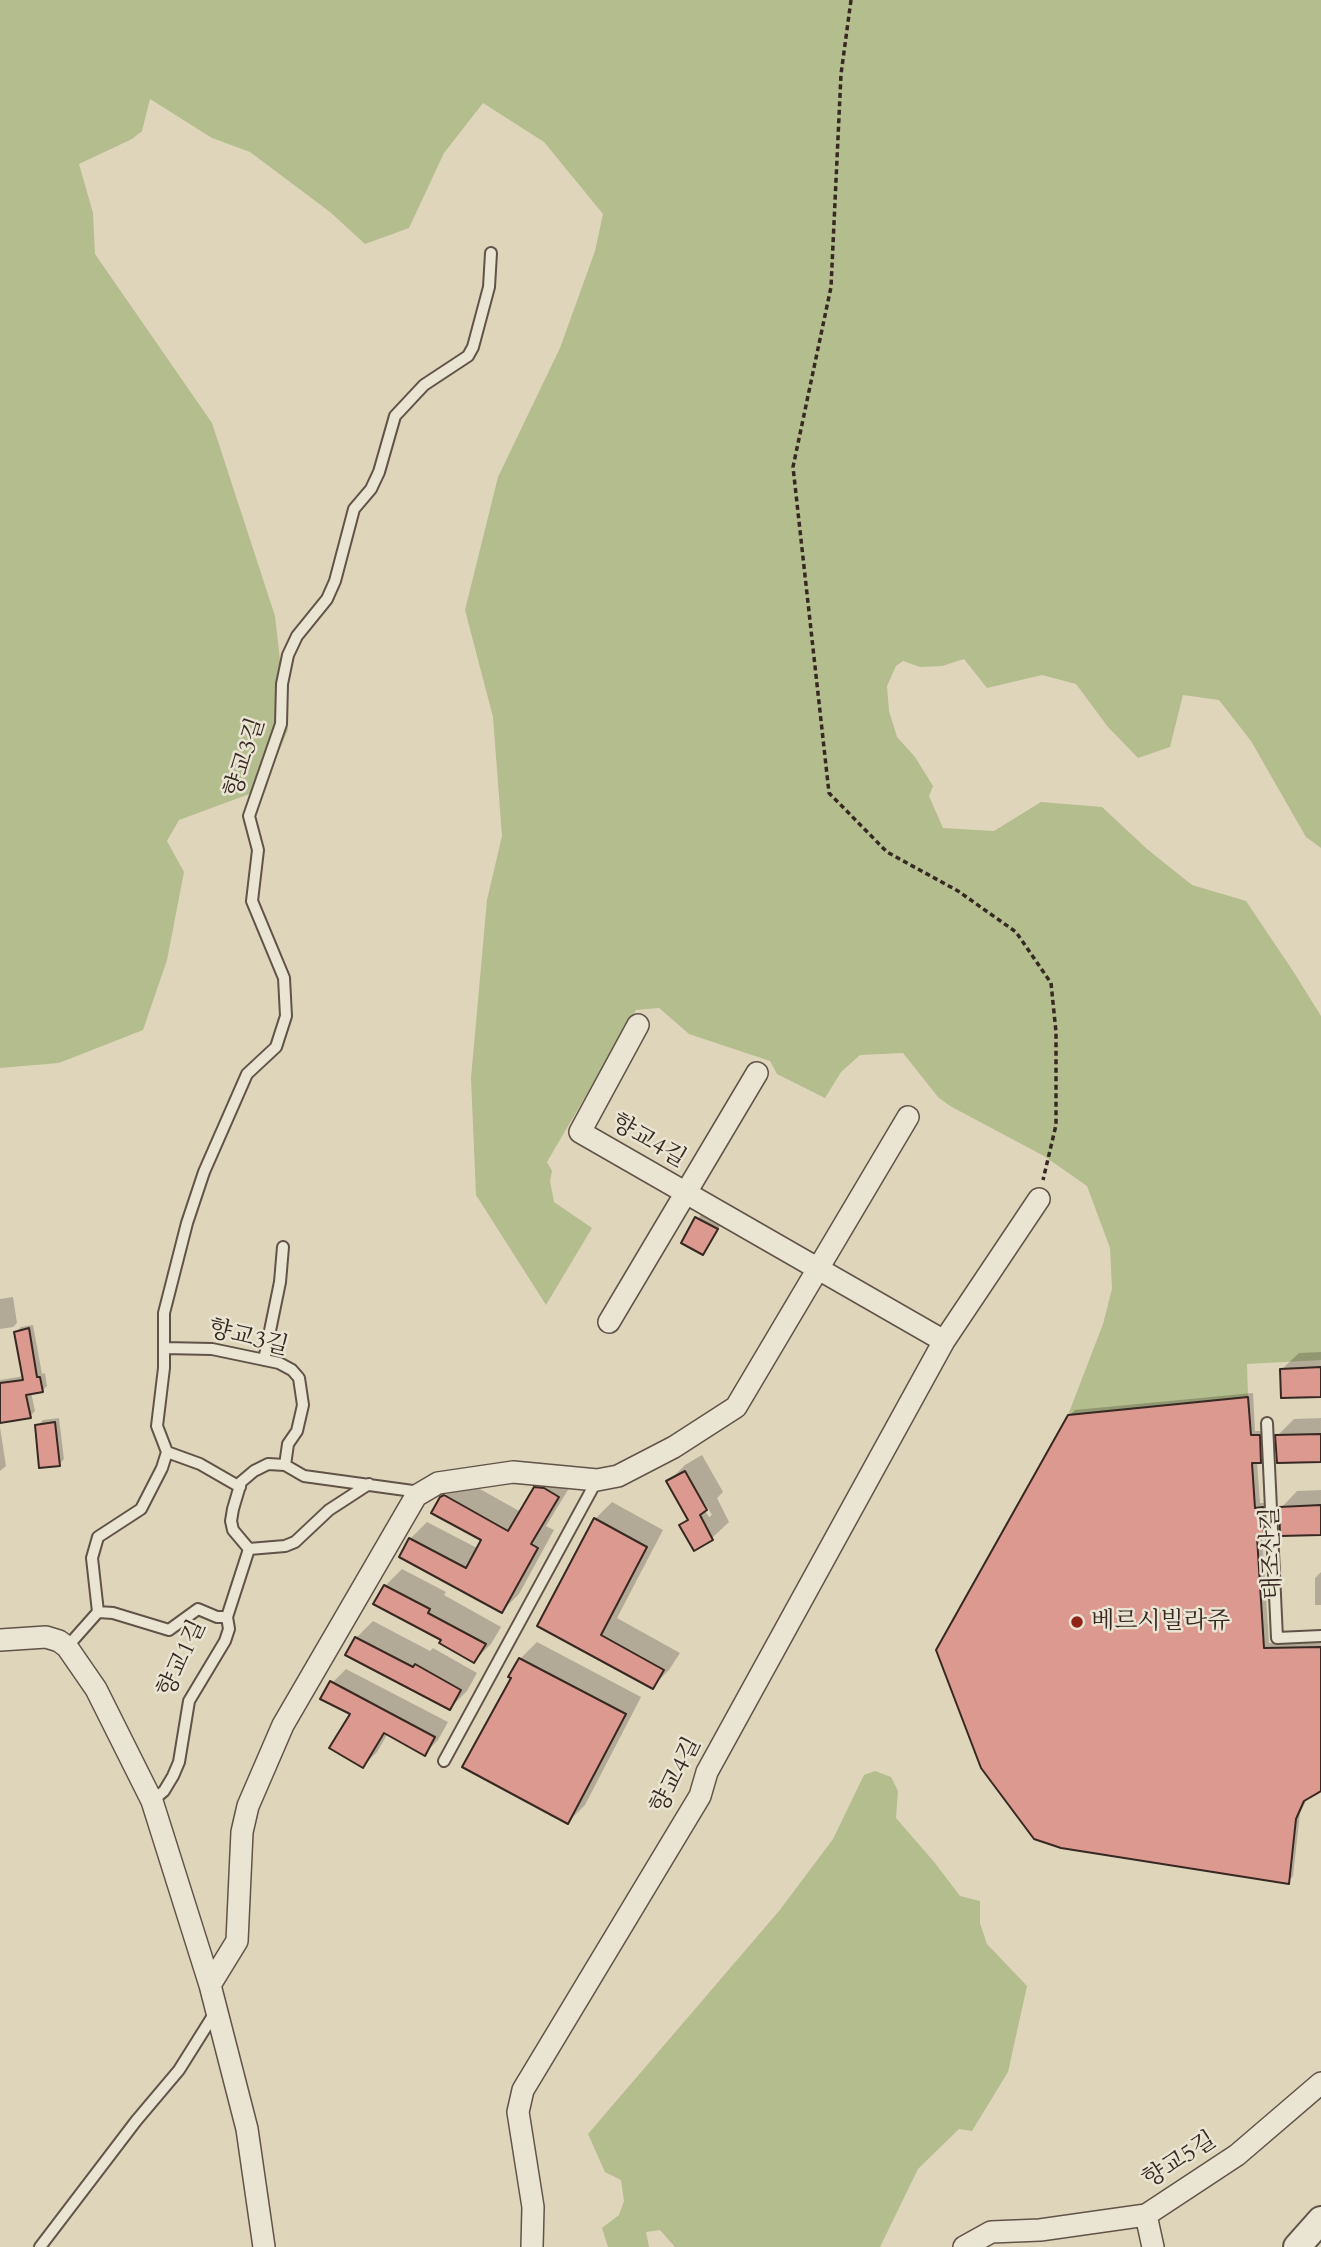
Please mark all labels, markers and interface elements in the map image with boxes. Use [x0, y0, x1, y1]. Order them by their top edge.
street label: 향교3길 [220, 715, 272, 801]
street label: 향교4길 [605, 1109, 691, 1175]
street label: 향교3길 [205, 1315, 291, 1363]
street label: 태조산길 [1257, 1506, 1289, 1600]
place label: 베르시빌라쥬 [1091, 1608, 1230, 1636]
marker: 베르시빌라쥬 [1069, 1614, 1085, 1630]
street label: 향교1길 [153, 1616, 213, 1702]
street label: 향교4길 [646, 1733, 708, 1819]
street label: 향교5길 [1138, 2127, 1222, 2195]

